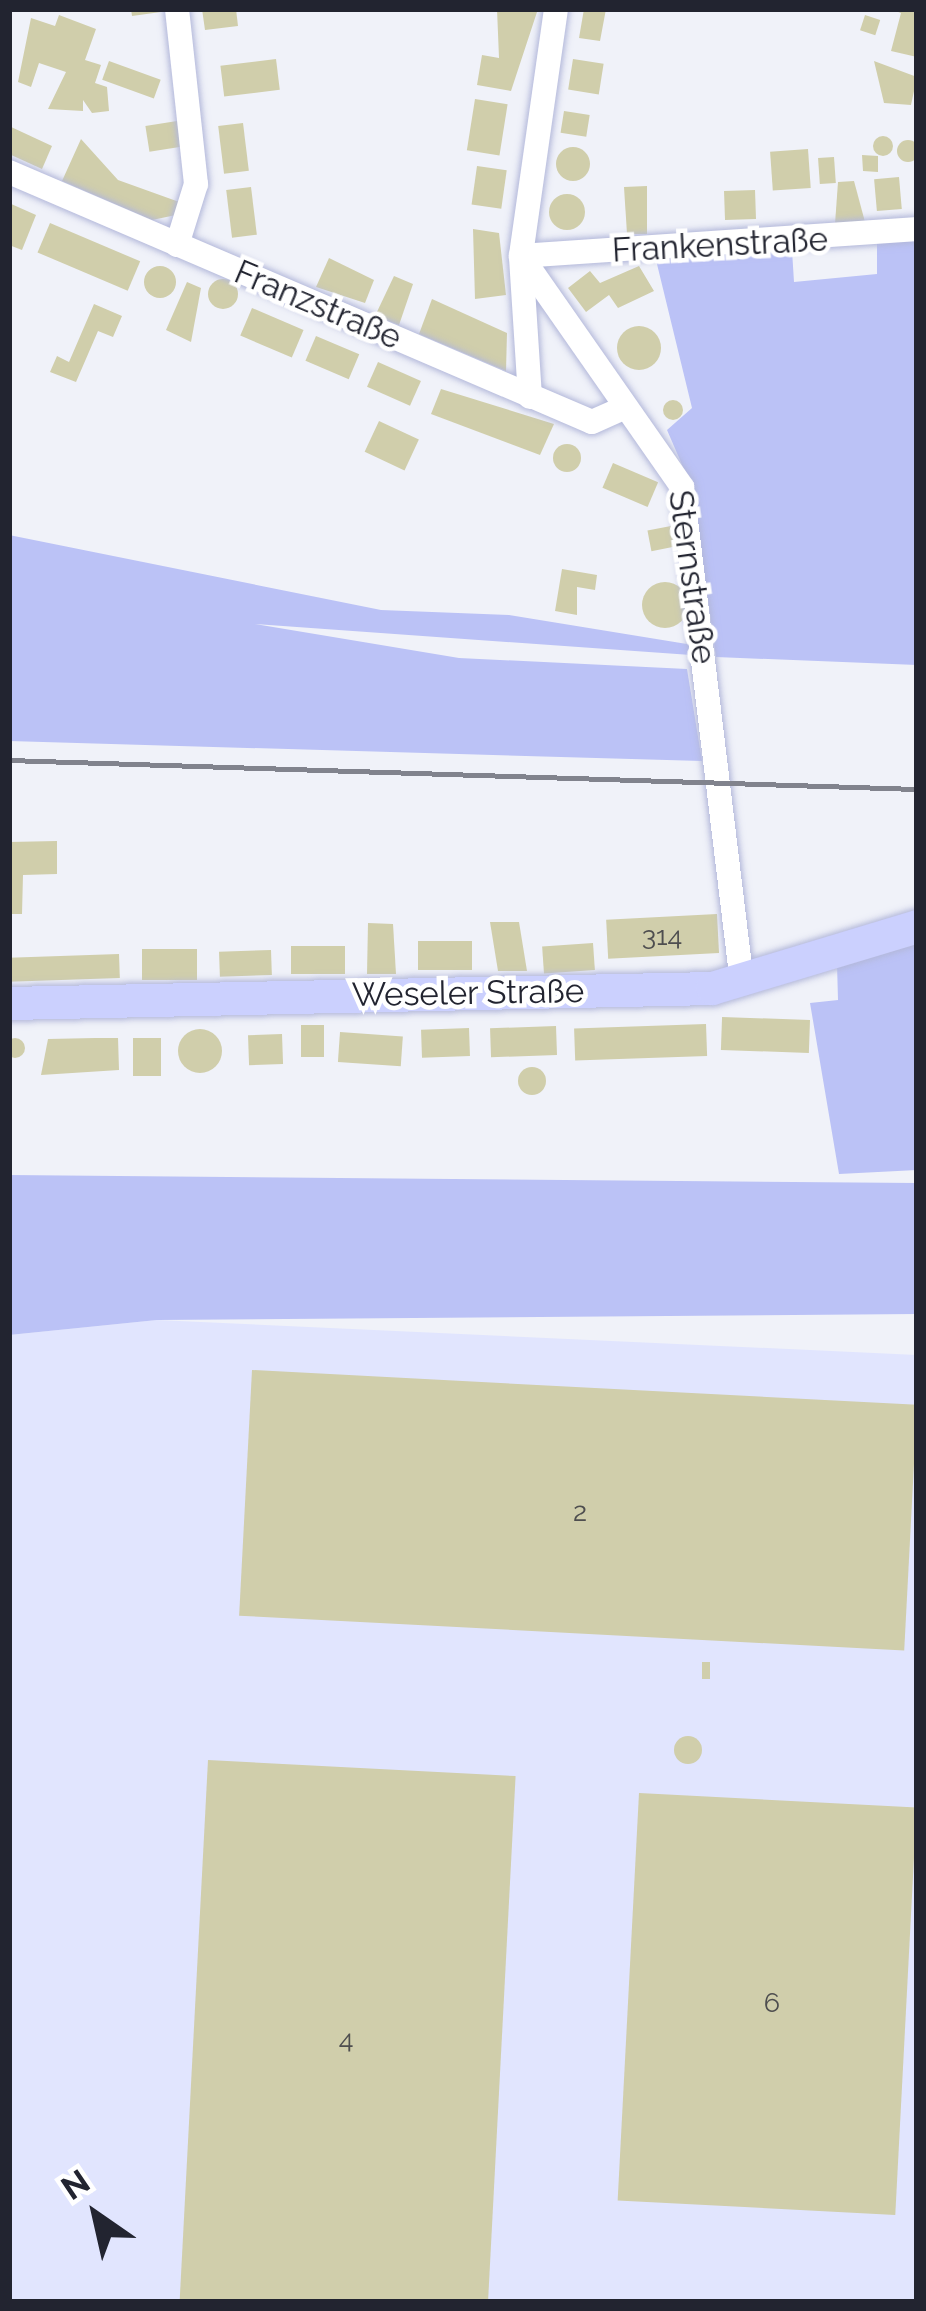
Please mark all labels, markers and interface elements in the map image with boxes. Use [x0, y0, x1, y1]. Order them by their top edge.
street label: Frankenstraße [611, 220, 829, 270]
street label: Franzstraße [229, 252, 407, 358]
street label: Sternstraße [660, 488, 724, 666]
house number: 314 [642, 920, 682, 952]
street label: Weseler Straße [351, 971, 585, 1015]
house number: 2 [573, 1496, 587, 1528]
house number: 6 [764, 1987, 780, 2019]
house number: 4 [339, 2023, 353, 2055]
north arrow [36, 2155, 156, 2275]
text: N [54, 2162, 97, 2208]

